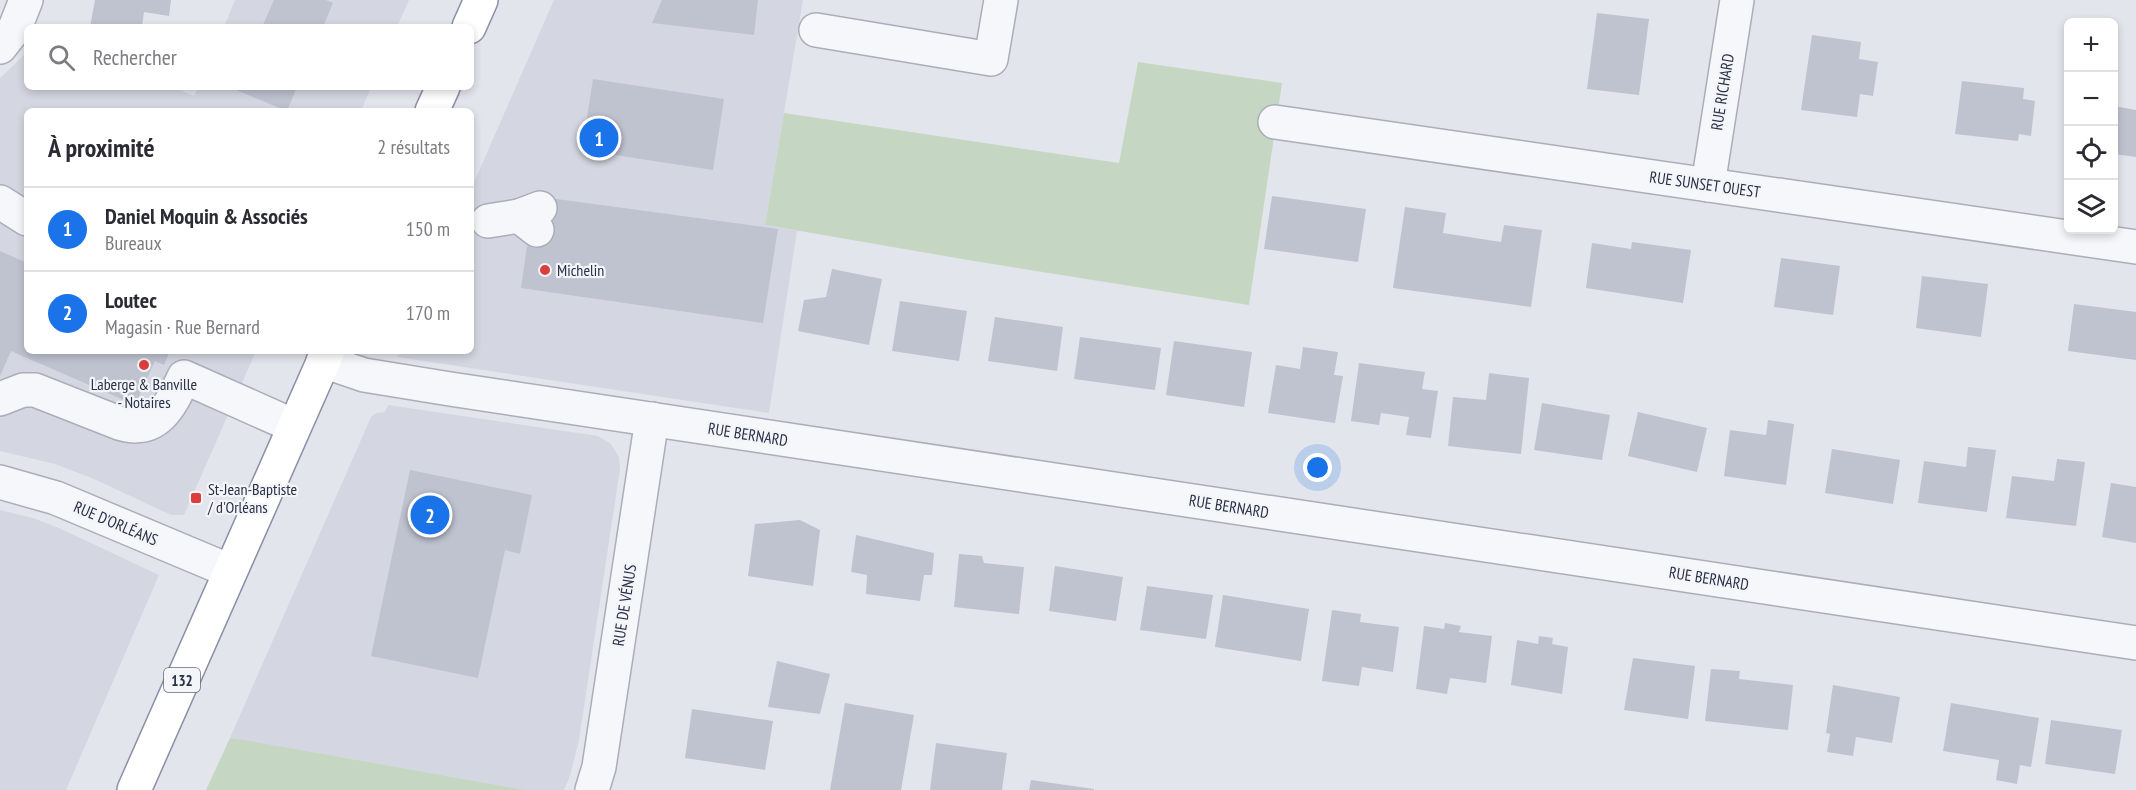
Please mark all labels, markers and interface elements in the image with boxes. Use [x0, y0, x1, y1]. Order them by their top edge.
map controls [2064, 18, 2118, 234]
button: + [2064, 18, 2118, 72]
search box [24, 24, 474, 90]
icon: search [45, 41, 78, 74]
text: Rechercher [93, 43, 177, 71]
street label: RUE RICHARD [1706, 52, 1738, 132]
button: − [2064, 72, 2118, 126]
pin: 1 [580, 116, 618, 160]
button: locate [2064, 126, 2118, 180]
text: À proximité [48, 131, 155, 164]
text: 2 résultats [377, 134, 450, 160]
street label: RUE SUNSET OUEST [1648, 166, 1762, 202]
button: layers [2064, 180, 2118, 234]
text: Daniel Moquin & Associés [105, 202, 308, 230]
text: 1 [63, 216, 72, 242]
text: 150 m [406, 216, 450, 242]
text: Bureaux [105, 230, 162, 256]
place label: Michelin [557, 260, 604, 280]
marker: Michelin [538, 263, 552, 277]
text: Loutec [105, 286, 157, 314]
text: 2 [63, 300, 72, 326]
text: 170 m [406, 300, 450, 326]
text: Magasin · Rue Bernard [105, 314, 260, 340]
marker: Laberge & Banville - Notaires [137, 358, 151, 372]
place label: Laberge & Banville - Notaires [91, 374, 197, 412]
street label: RUE BERNARD [707, 418, 789, 450]
your location [1303, 453, 1332, 482]
place label: St-Jean-Baptiste / d'Orléans [207, 479, 297, 517]
street label: RUE BERNARD [1188, 490, 1270, 522]
marker: St-Jean-Baptiste / d'Orléans [189, 491, 203, 505]
pin: 2 [410, 492, 450, 538]
street label: RUE D'ORLÉANS [71, 496, 161, 550]
street label: RUE DE VÉNUS [608, 562, 640, 647]
street label: RUE BERNARD [1668, 562, 1750, 594]
road number: 132 [164, 668, 200, 692]

